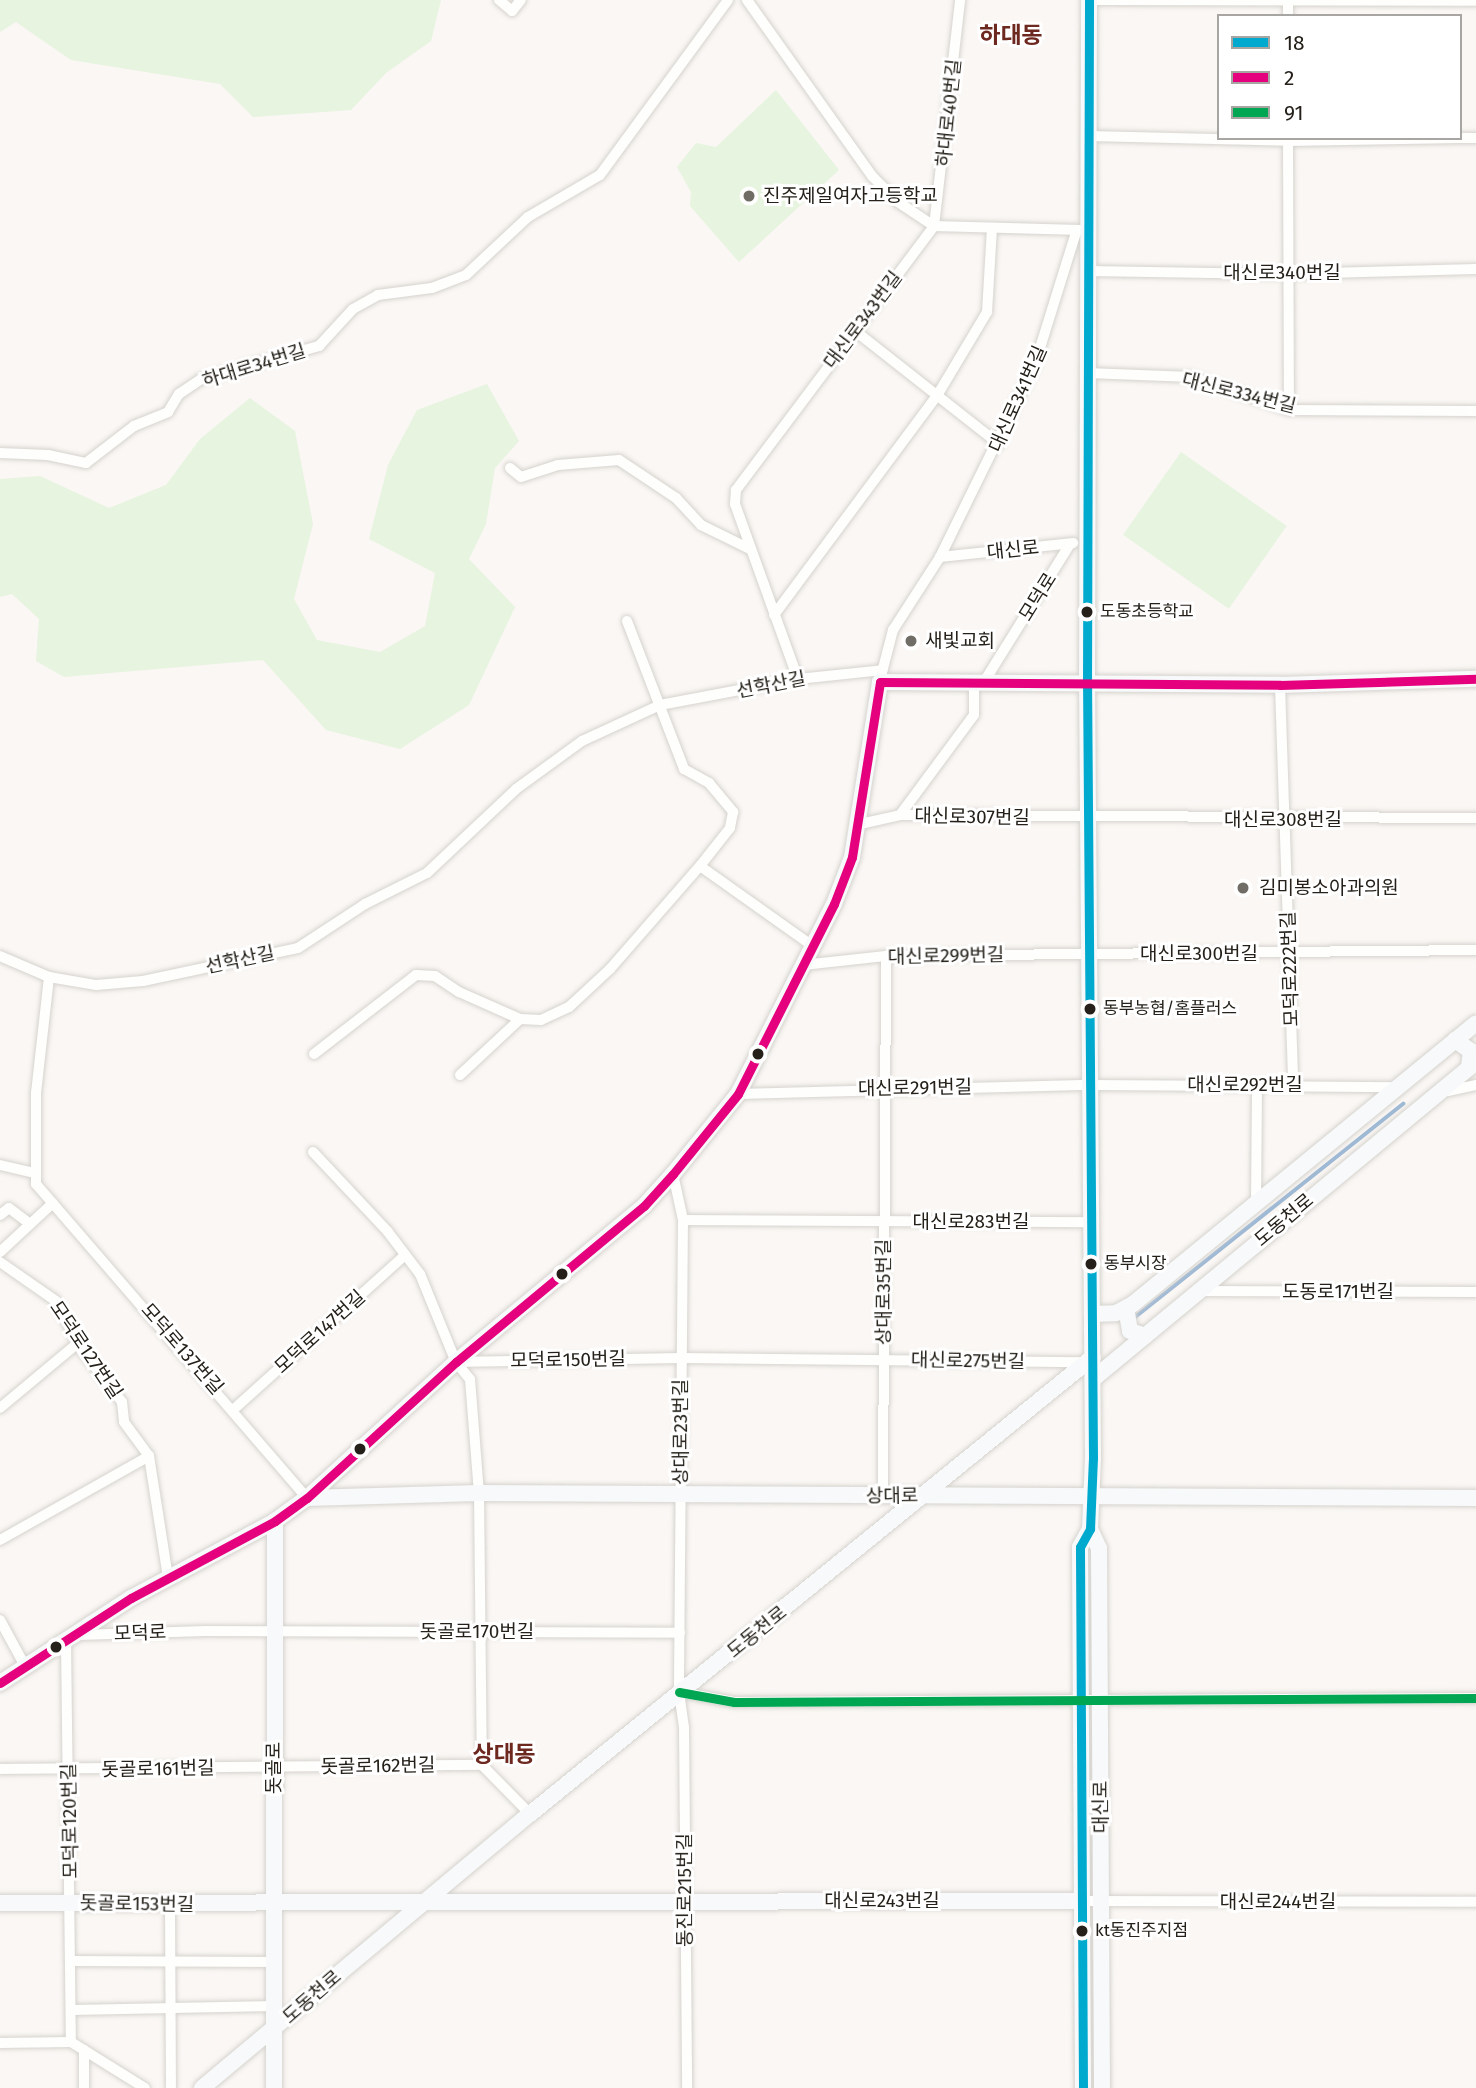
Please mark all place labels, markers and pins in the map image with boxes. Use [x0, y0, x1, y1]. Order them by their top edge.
place label: 진주제일여자고등학교 [763, 185, 938, 207]
marker: 진주제일여자고등학교 [741, 188, 757, 204]
place label: 도동초등학교 [1100, 602, 1194, 622]
marker: 도동초등학교 [1080, 605, 1094, 619]
place label: 새빛교회 [925, 630, 995, 652]
marker: 새빛교회 [903, 633, 919, 649]
place label: 김미봉소아과의원 [1259, 877, 1399, 899]
marker: 김미봉소아과의원 [1233, 878, 1253, 898]
place label: 동부농협/홈플러스 [1103, 999, 1237, 1019]
marker: 동부농협/홈플러스 [1083, 1002, 1097, 1016]
unlabelled marker [751, 1047, 765, 1061]
place label: 동부시장 [1104, 1254, 1167, 1274]
marker: 동부시장 [1084, 1257, 1098, 1271]
unlabelled marker [555, 1267, 569, 1281]
unlabelled marker [353, 1442, 367, 1456]
unlabelled marker [49, 1640, 63, 1654]
place label: kt동진주지점 [1095, 1921, 1188, 1941]
marker: kt동진주지점 [1075, 1924, 1089, 1938]

